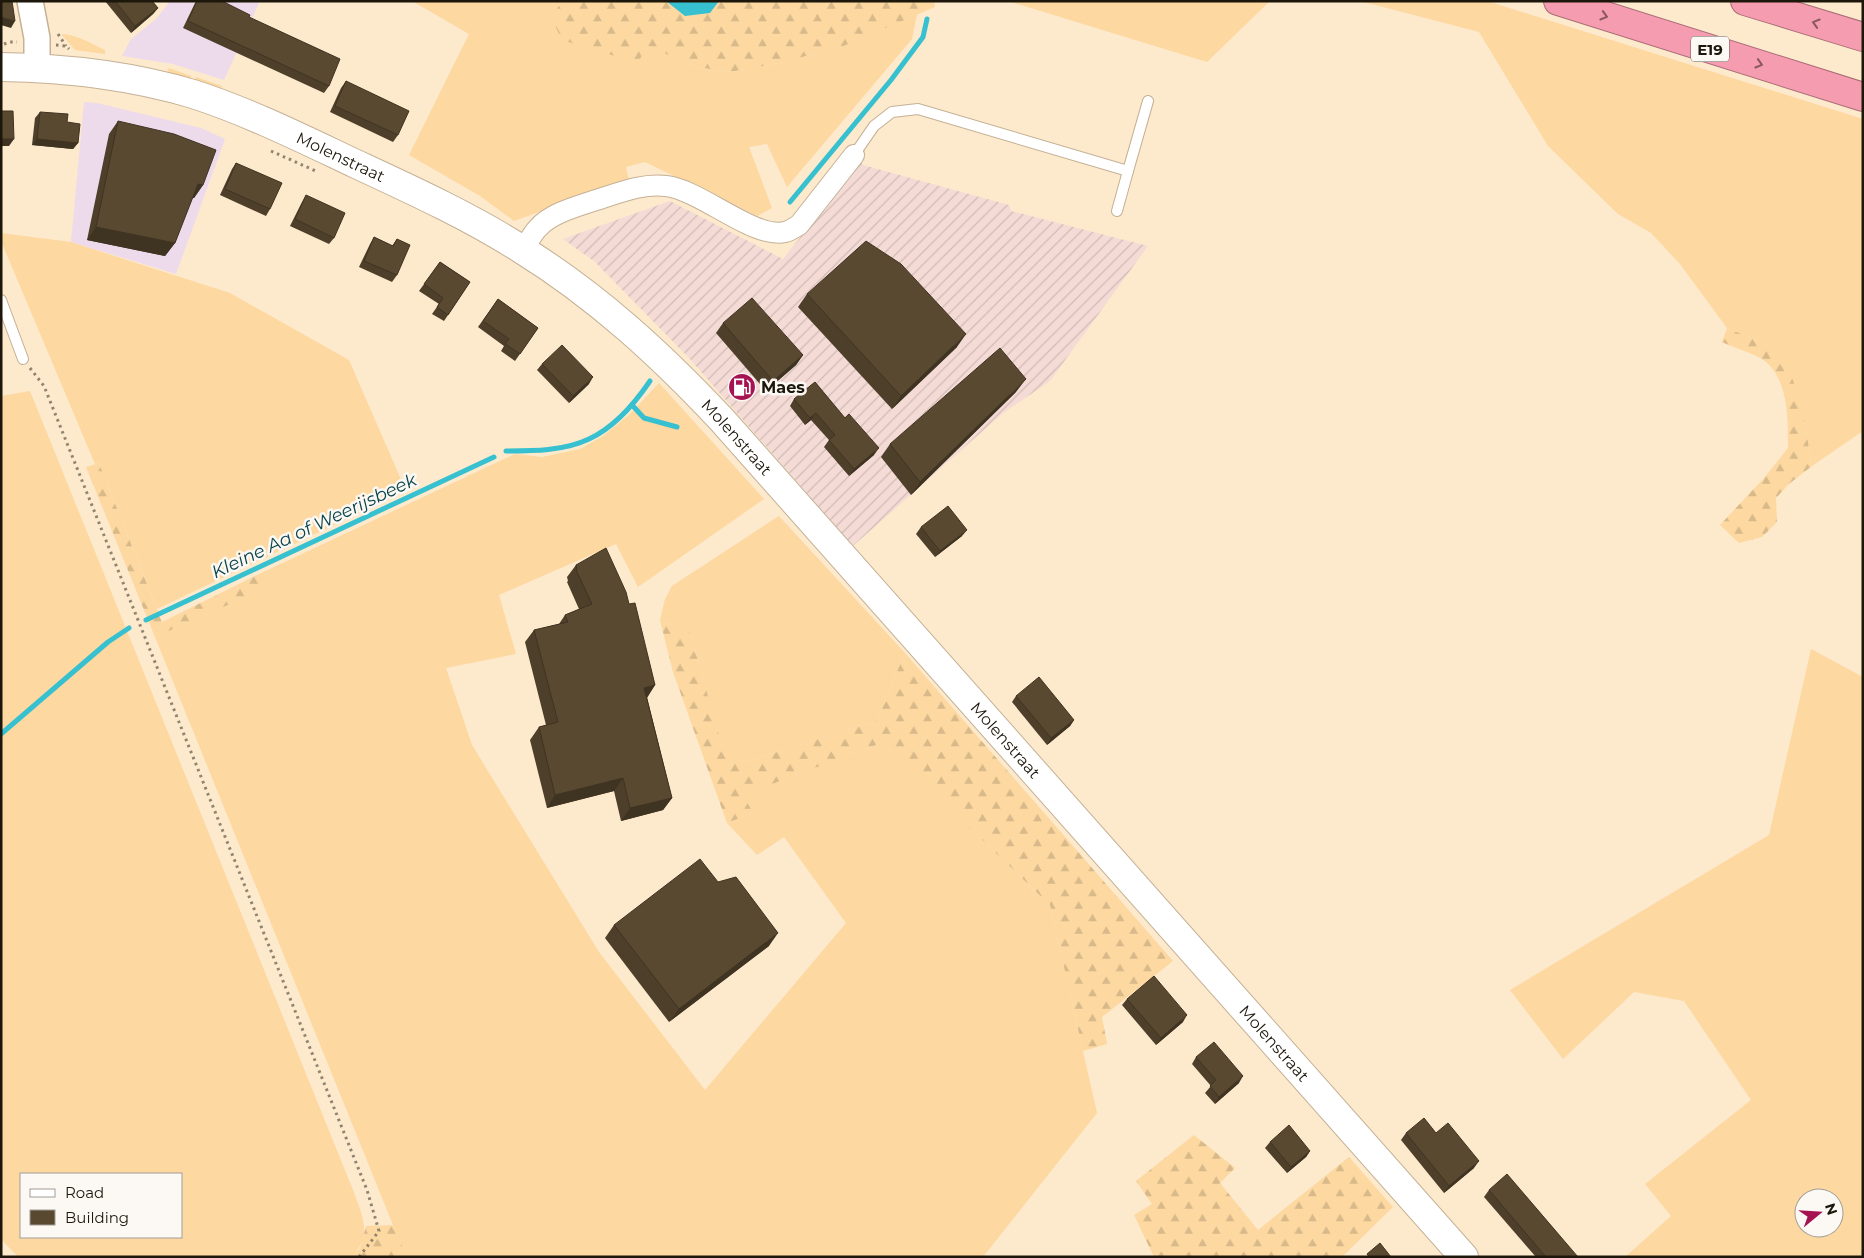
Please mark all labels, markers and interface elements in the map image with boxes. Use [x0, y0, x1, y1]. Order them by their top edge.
one-way arrow [1599, 10, 1608, 20]
one-way arrow [1813, 19, 1821, 29]
road number: E19 [1691, 36, 1729, 62]
one-way arrow [1754, 59, 1763, 69]
street label: Molenstraat [294, 128, 388, 186]
fuel station icon: Maes [727, 372, 757, 402]
place label: Maes [761, 378, 805, 397]
street label: Molenstraat [698, 395, 776, 479]
water label: Kleine Aa of Weerijsbeek [208, 468, 421, 583]
street label: Molenstraat [967, 698, 1045, 782]
street label: Molenstraat [1236, 1001, 1313, 1085]
legend [20, 1173, 182, 1238]
text: Road [65, 1183, 104, 1202]
north arrow [1794, 1188, 1844, 1238]
text: N [1821, 1201, 1842, 1217]
text: Building [65, 1208, 129, 1227]

